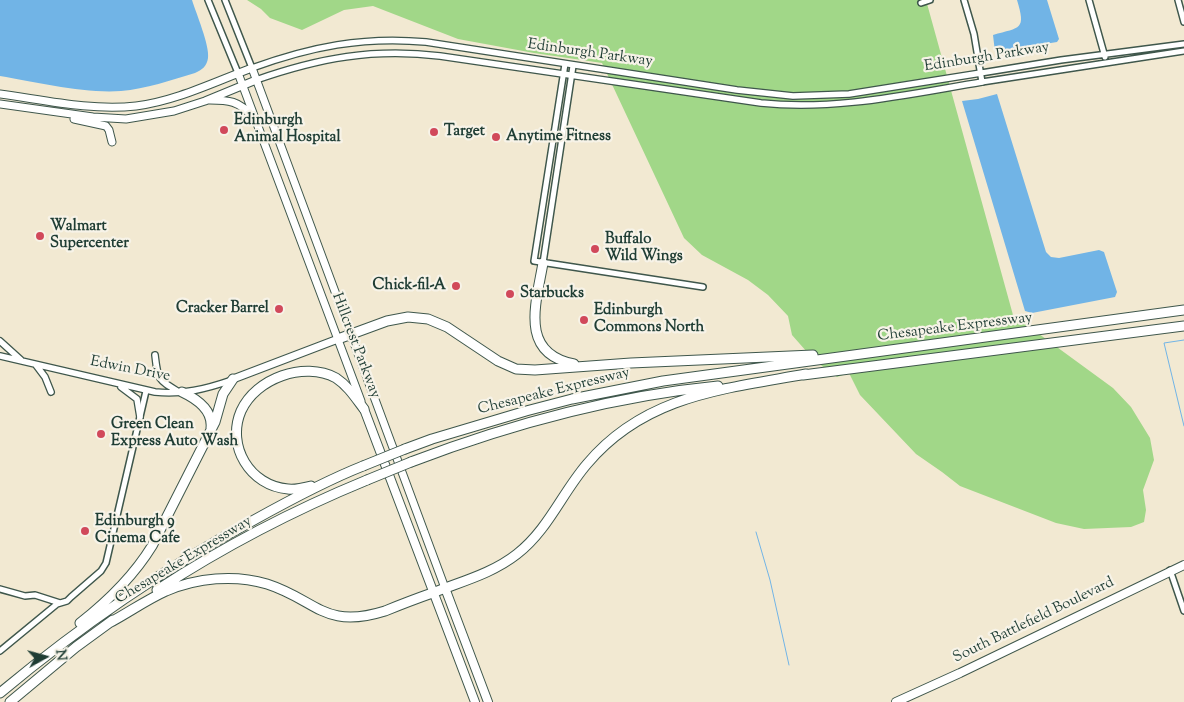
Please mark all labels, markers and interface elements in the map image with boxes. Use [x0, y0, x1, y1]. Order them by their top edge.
street label: Edinburgh Parkway [526, 36, 654, 72]
street label: Edinburgh Parkway [923, 39, 1051, 77]
place label: Edinburgh Animal Hospital [234, 112, 341, 147]
place label: Target [444, 123, 485, 141]
marker: Edinburgh Animal Hospital [218, 124, 230, 136]
marker: Target [428, 126, 440, 138]
place label: Anytime Fitness [506, 128, 611, 146]
marker: Anytime Fitness [490, 131, 502, 143]
place label: Walmart Supercenter [50, 218, 129, 253]
marker: Walmart Supercenter [34, 230, 46, 242]
place label: Buffalo Wild Wings [605, 231, 683, 266]
marker: Buffalo Wild Wings [589, 243, 601, 255]
place label: Chick-fil-A [372, 277, 446, 295]
marker: Chick-fil-A [450, 280, 462, 292]
place label: Starbucks [520, 285, 584, 303]
marker: Starbucks [504, 288, 516, 300]
street label: Hillcrest Parkway [327, 291, 383, 401]
place label: Cracker Barrel [176, 300, 269, 318]
place label: Edinburgh Commons North [594, 302, 704, 337]
marker: Cracker Barrel [273, 303, 285, 315]
street label: Chesapeake Expressway [876, 310, 1034, 346]
marker: Edinburgh Commons North [578, 314, 590, 326]
street label: Edwin Drive [89, 353, 171, 387]
street label: Chesapeake Expressway [476, 364, 632, 420]
place label: Green Clean Express Auto Wash [111, 416, 238, 451]
marker: Green Clean Express Auto Wash [95, 428, 107, 440]
place label: Edinburgh 9 Cinema Cafe [95, 513, 180, 548]
street label: Chesapeake Expressway [113, 513, 255, 609]
marker: Edinburgh 9 Cinema Cafe [79, 525, 91, 537]
street label: South Battlefield Boulevard [951, 574, 1117, 668]
north arrow [20, 632, 70, 682]
text: N [49, 648, 70, 662]

